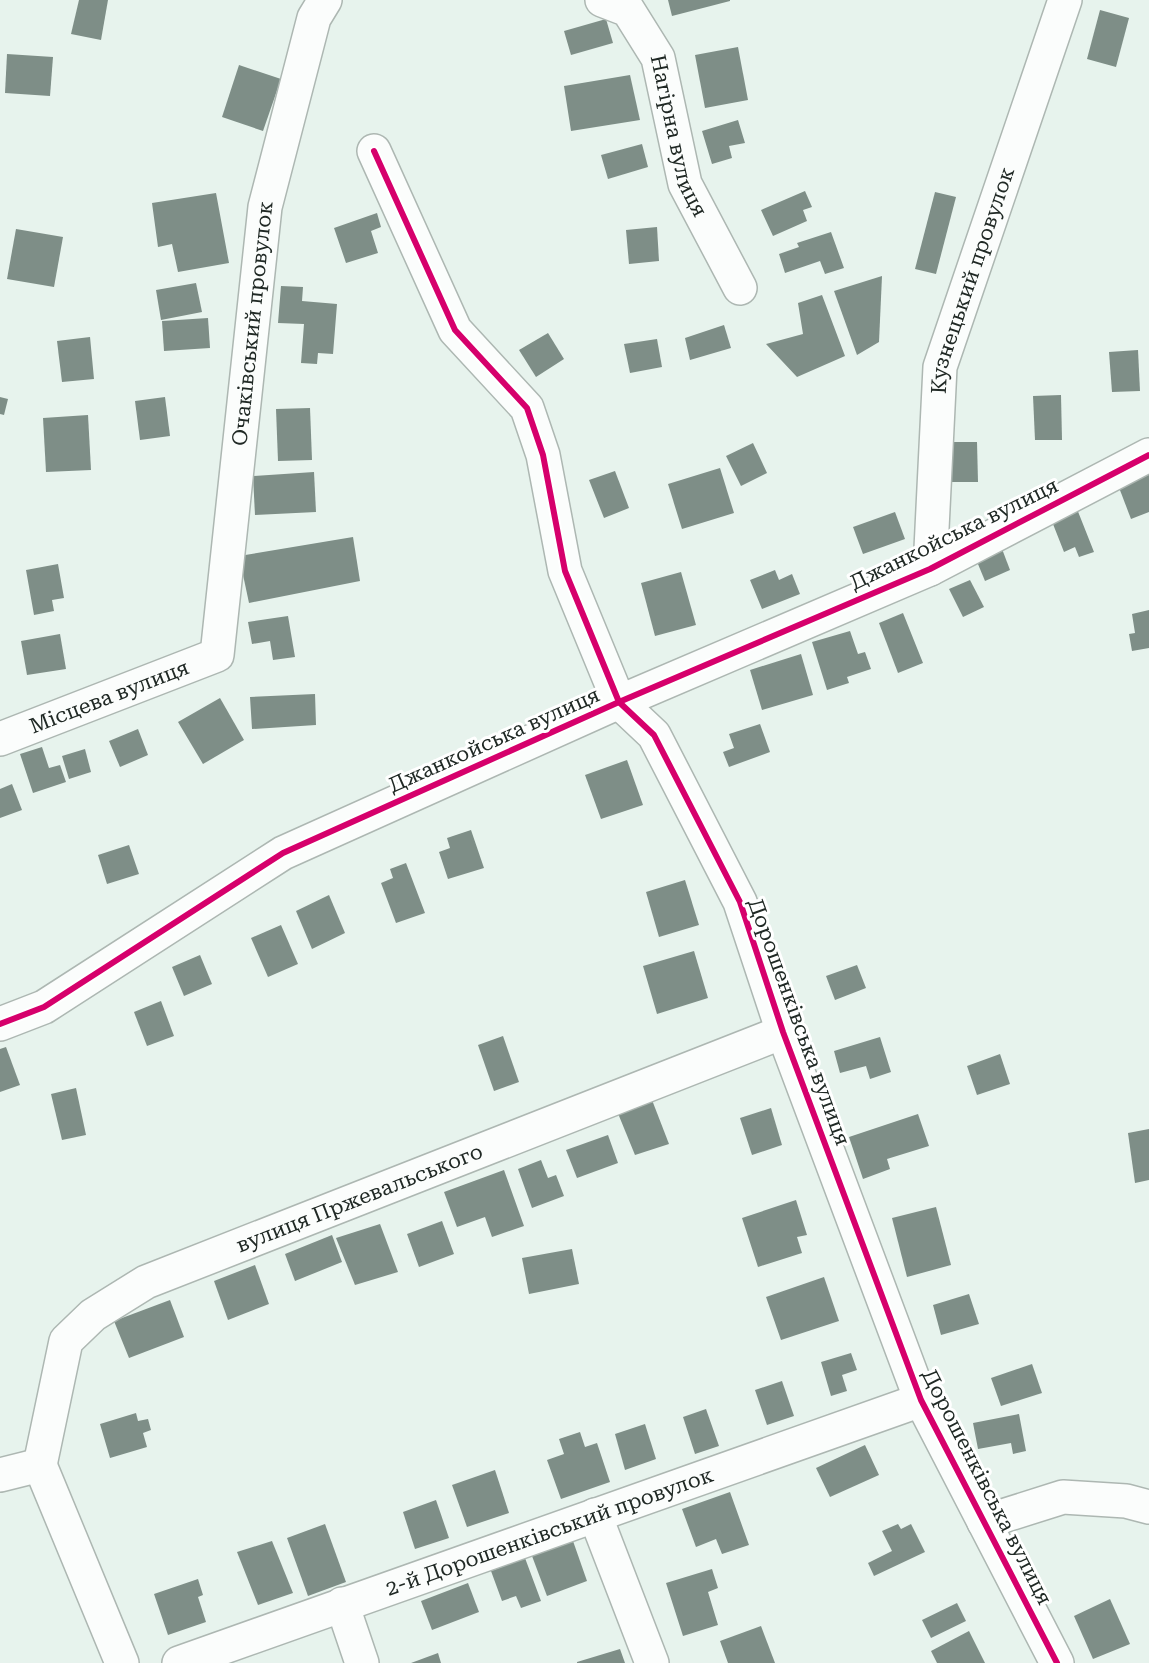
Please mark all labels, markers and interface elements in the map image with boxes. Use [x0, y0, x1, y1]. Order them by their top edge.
street label: Нагірна вулиця [646, 53, 712, 221]
street label: Кузнецький провулок [927, 164, 1019, 395]
street label: Очаківський провулок [227, 200, 278, 447]
street label: Джанкойська вулиця [846, 473, 1062, 595]
street label: Місцева вулиця [26, 655, 192, 738]
street label: Джанкойська вулиця [385, 683, 603, 797]
street label: Дорошенківська вулиця [743, 895, 855, 1149]
street label: вулиця Пржевальського [233, 1139, 486, 1257]
street label: Дорошенківська вулиця [917, 1365, 1057, 1609]
street label: 2-й Дорошенківський провулок [382, 1463, 716, 1601]

